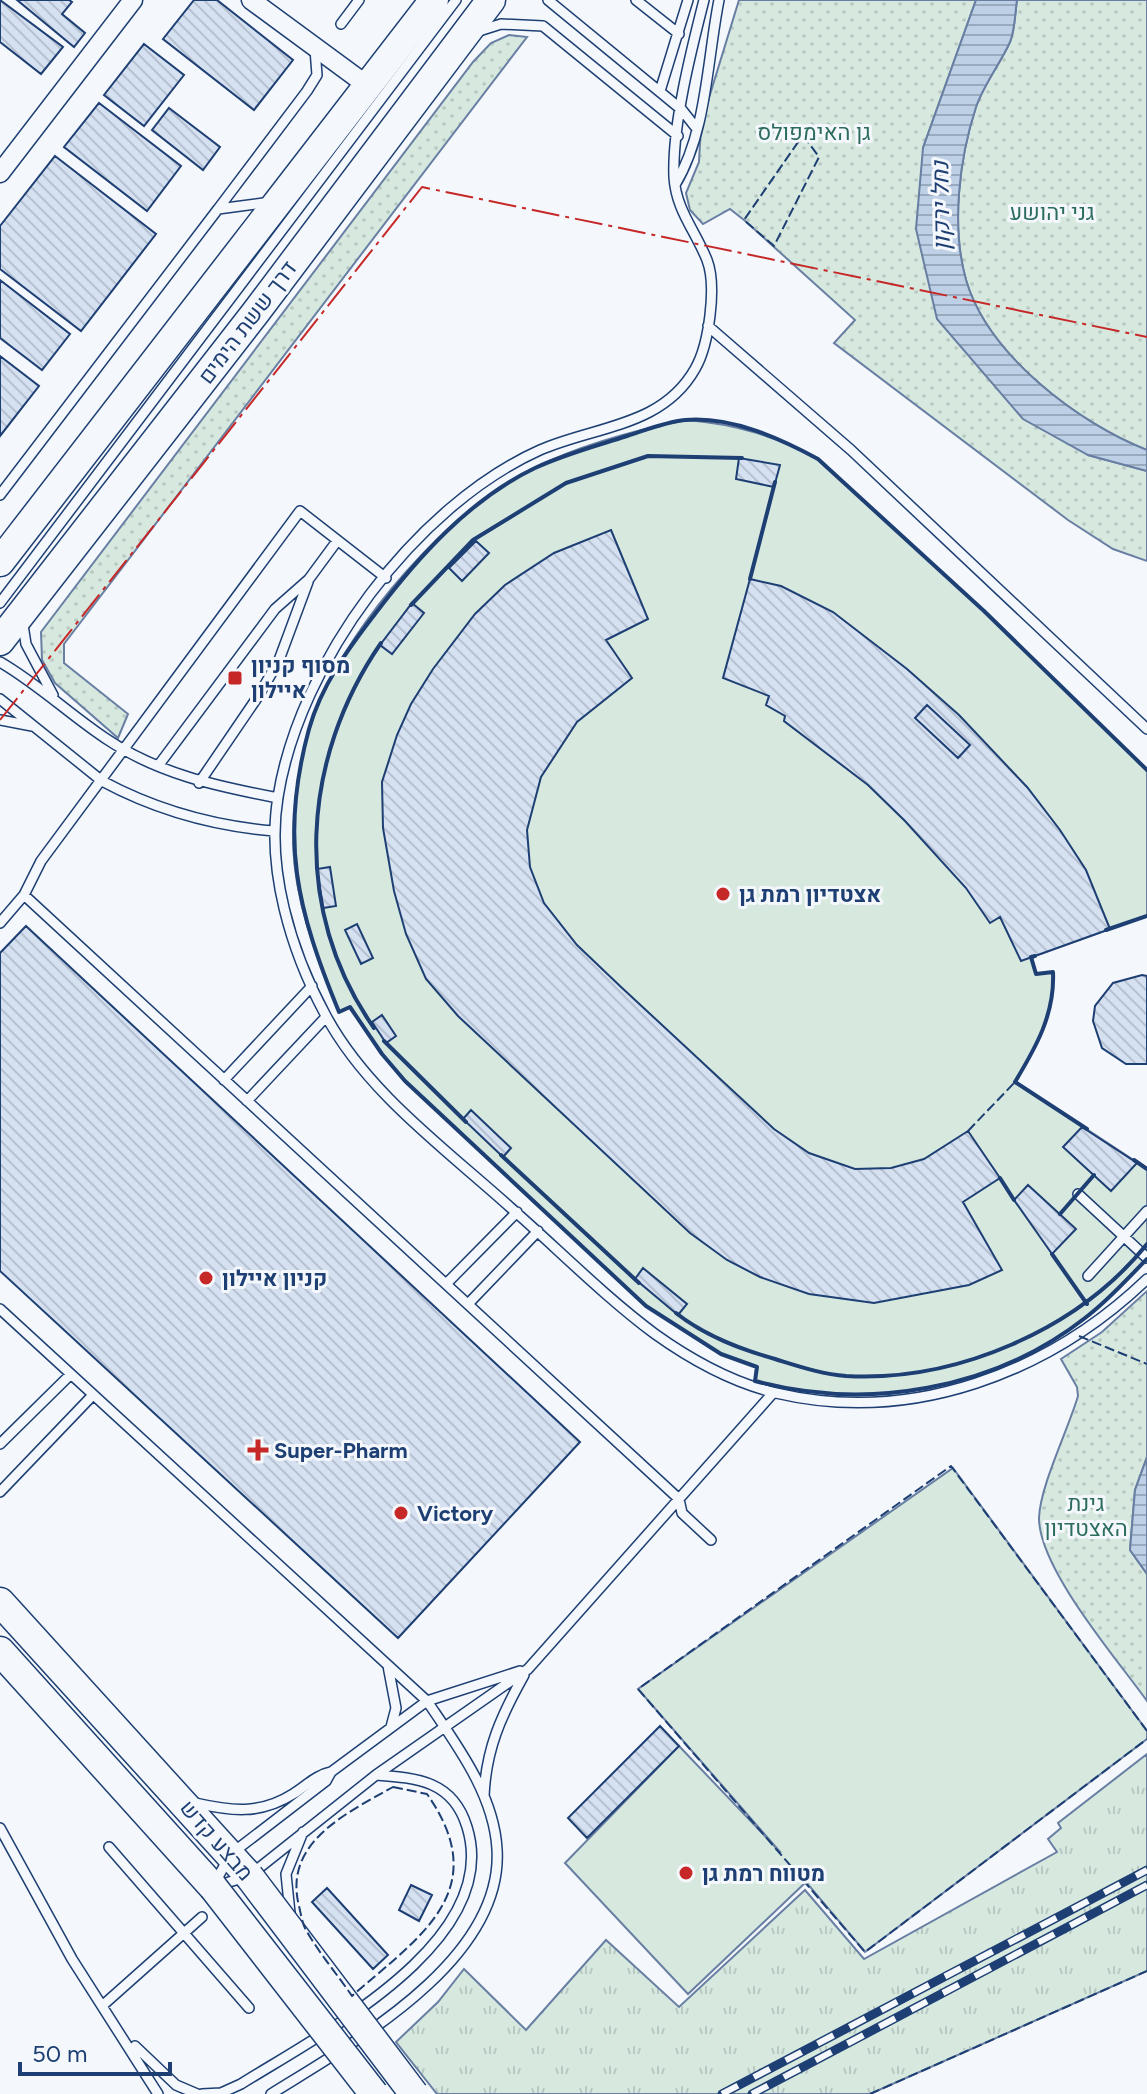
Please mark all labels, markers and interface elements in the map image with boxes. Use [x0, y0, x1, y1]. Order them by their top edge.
park label: גן האימפולס [757, 119, 871, 146]
water label: נחל ירקון [925, 159, 956, 251]
park label: גני יהושע [1010, 199, 1094, 226]
street label: דרך ששת הימים [192, 256, 302, 389]
place label: מסוף קניון איילון [251, 652, 350, 704]
marker: מסוף קניון איילון [226, 669, 244, 687]
place label: אצטדיון רמת גן [739, 881, 881, 908]
marker: אצטדיון רמת גן [714, 885, 732, 903]
place label: קניון איילון [222, 1265, 327, 1292]
marker: קניון איילון [197, 1269, 215, 1287]
place label: Super-Pharm [274, 1437, 408, 1464]
marker: Super-Pharm [249, 1441, 267, 1459]
park label: גינת האצטדיון [1044, 1490, 1128, 1542]
place label: Victory [417, 1500, 493, 1527]
marker: Victory [392, 1504, 410, 1522]
street label: מבצע קדש [174, 1794, 259, 1886]
place label: מטווח רמת גן [702, 1860, 825, 1887]
marker: מטווח רמת גן [677, 1864, 695, 1882]
scale bar [20, 2026, 170, 2076]
text: 50 m [32, 2039, 88, 2068]

